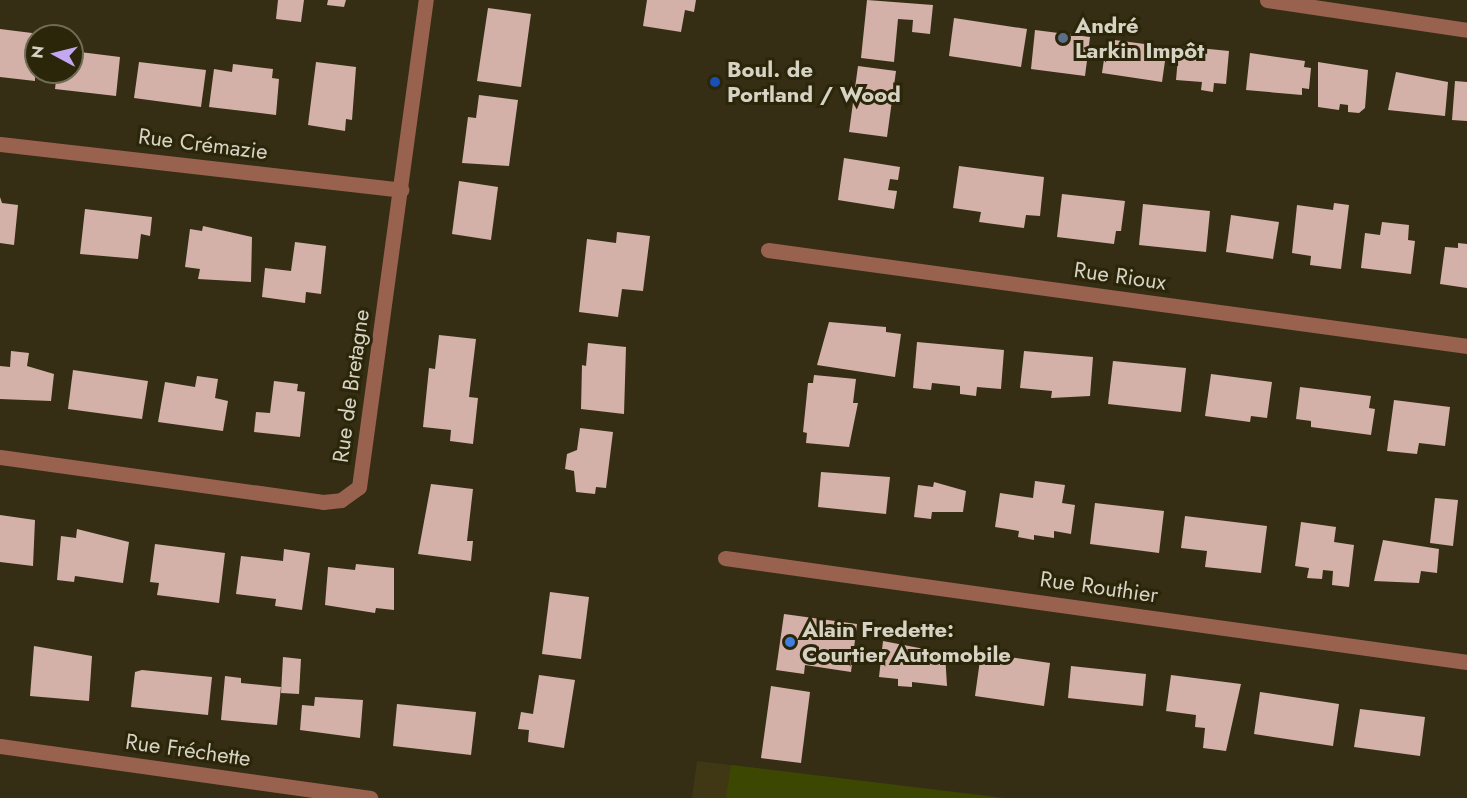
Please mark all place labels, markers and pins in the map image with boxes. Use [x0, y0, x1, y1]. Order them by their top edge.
place label: André Larkin Impôt [1075, 12, 1204, 63]
marker: André Larkin Impôt [1056, 31, 1070, 45]
place label: Boul. de Portland / Wood [727, 56, 901, 107]
marker: Boul. de Portland / Wood [708, 75, 722, 89]
place label: Alain Fredette: Courtier Automobile [802, 616, 1011, 668]
marker: Alain Fredette: Courtier Automobile [783, 635, 797, 649]

